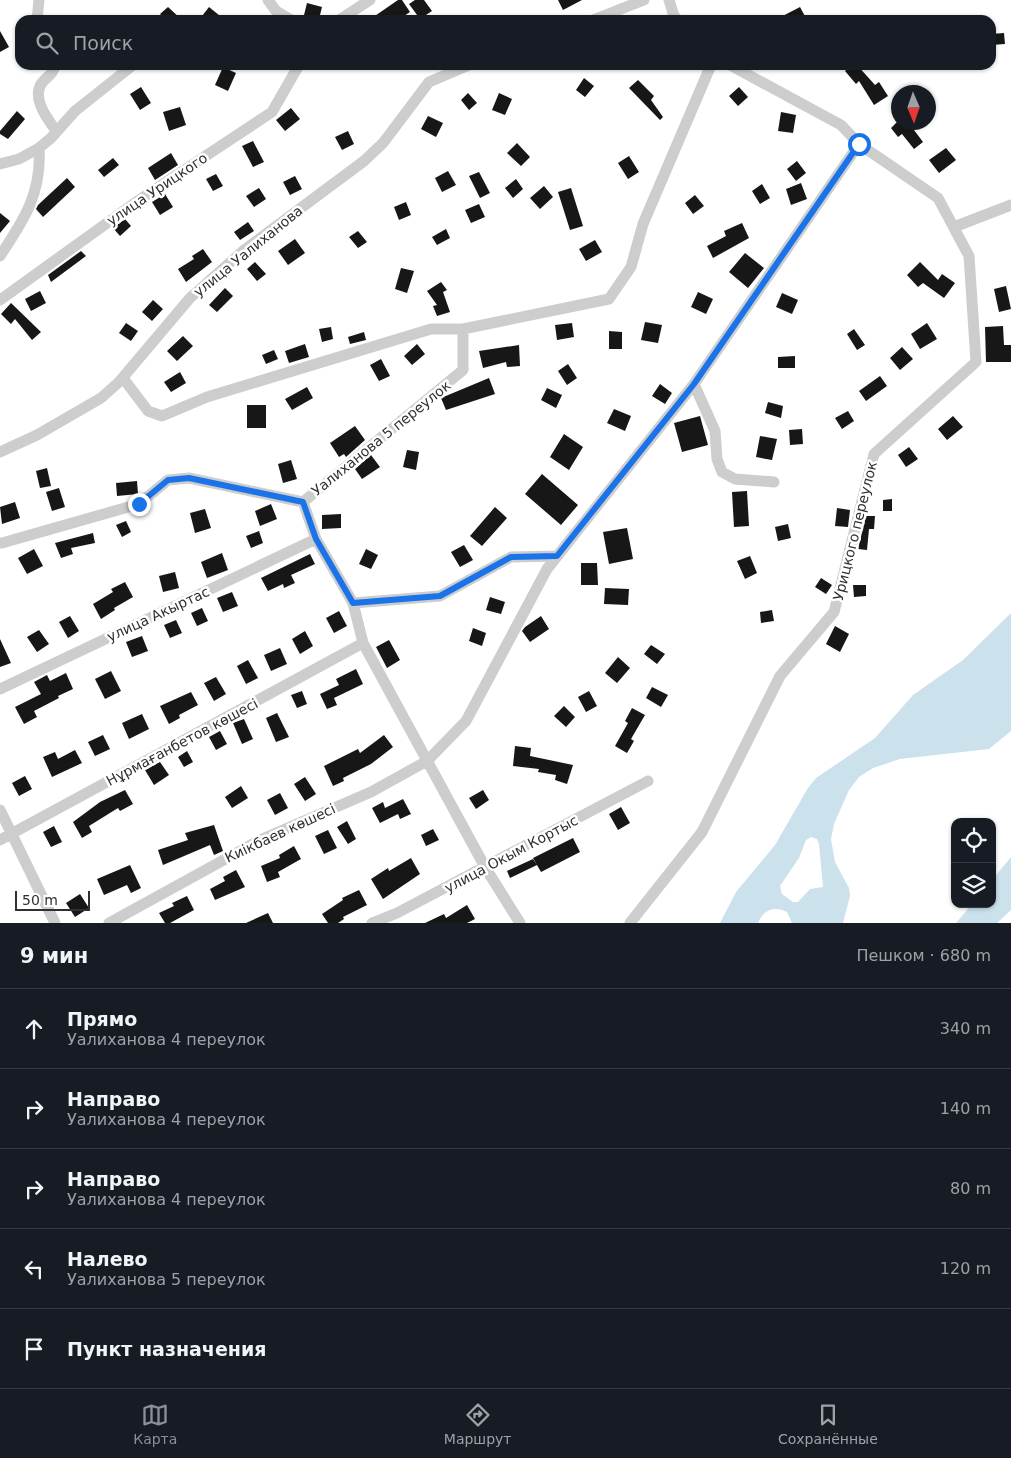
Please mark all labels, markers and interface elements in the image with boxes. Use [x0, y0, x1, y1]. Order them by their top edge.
search box [15, 15, 996, 70]
icon: search [33, 29, 61, 57]
text: Поиск [73, 32, 133, 54]
north arrow [891, 85, 936, 130]
route start [848, 133, 871, 156]
street label: улица Урицкого [104, 149, 210, 229]
street label: улица Уалиханова [190, 202, 306, 300]
street label: Уалиханова 5 переулок [308, 377, 454, 499]
street label: Урицкого переулок [830, 460, 880, 602]
route end [128, 493, 151, 516]
street label: улица Акыртас [104, 583, 212, 645]
street label: Нұрмағанбетов көшесі [103, 695, 261, 789]
street label: Киікбаев көшесі [222, 800, 338, 866]
street label: улица Окым Кортыс [442, 812, 580, 896]
map controls [951, 818, 996, 908]
button: locate [951, 818, 996, 863]
button: layers [951, 863, 996, 908]
scale bar [15, 888, 90, 911]
text: 50 m [22, 892, 58, 908]
text: 9 мин [20, 944, 88, 968]
text: Пешком · 680 m [856, 946, 991, 965]
text: Прямо [67, 1008, 137, 1030]
icon: ahead [20, 1015, 48, 1043]
text: 340 m [940, 1019, 991, 1038]
text: Уалиханова 4 переулок [67, 1030, 266, 1049]
text: Направо [67, 1088, 160, 1110]
icon: right [20, 1095, 48, 1123]
text: 140 m [940, 1099, 991, 1118]
text: Уалиханова 4 переулок [67, 1110, 266, 1129]
text: Направо [67, 1168, 160, 1190]
icon: right [20, 1175, 48, 1203]
text: 80 m [950, 1179, 991, 1198]
text: Уалиханова 4 переулок [67, 1190, 266, 1209]
text: Налево [67, 1248, 148, 1270]
icon: left [20, 1255, 48, 1283]
text: 120 m [940, 1259, 991, 1278]
text: Уалиханова 5 переулок [67, 1270, 266, 1289]
icon: arrive [20, 1335, 48, 1363]
text: Пункт назначения [67, 1338, 266, 1360]
tab: Карта [133, 1401, 177, 1447]
tab: Маршрут [444, 1401, 511, 1447]
tab: Сохранённые [778, 1401, 878, 1447]

